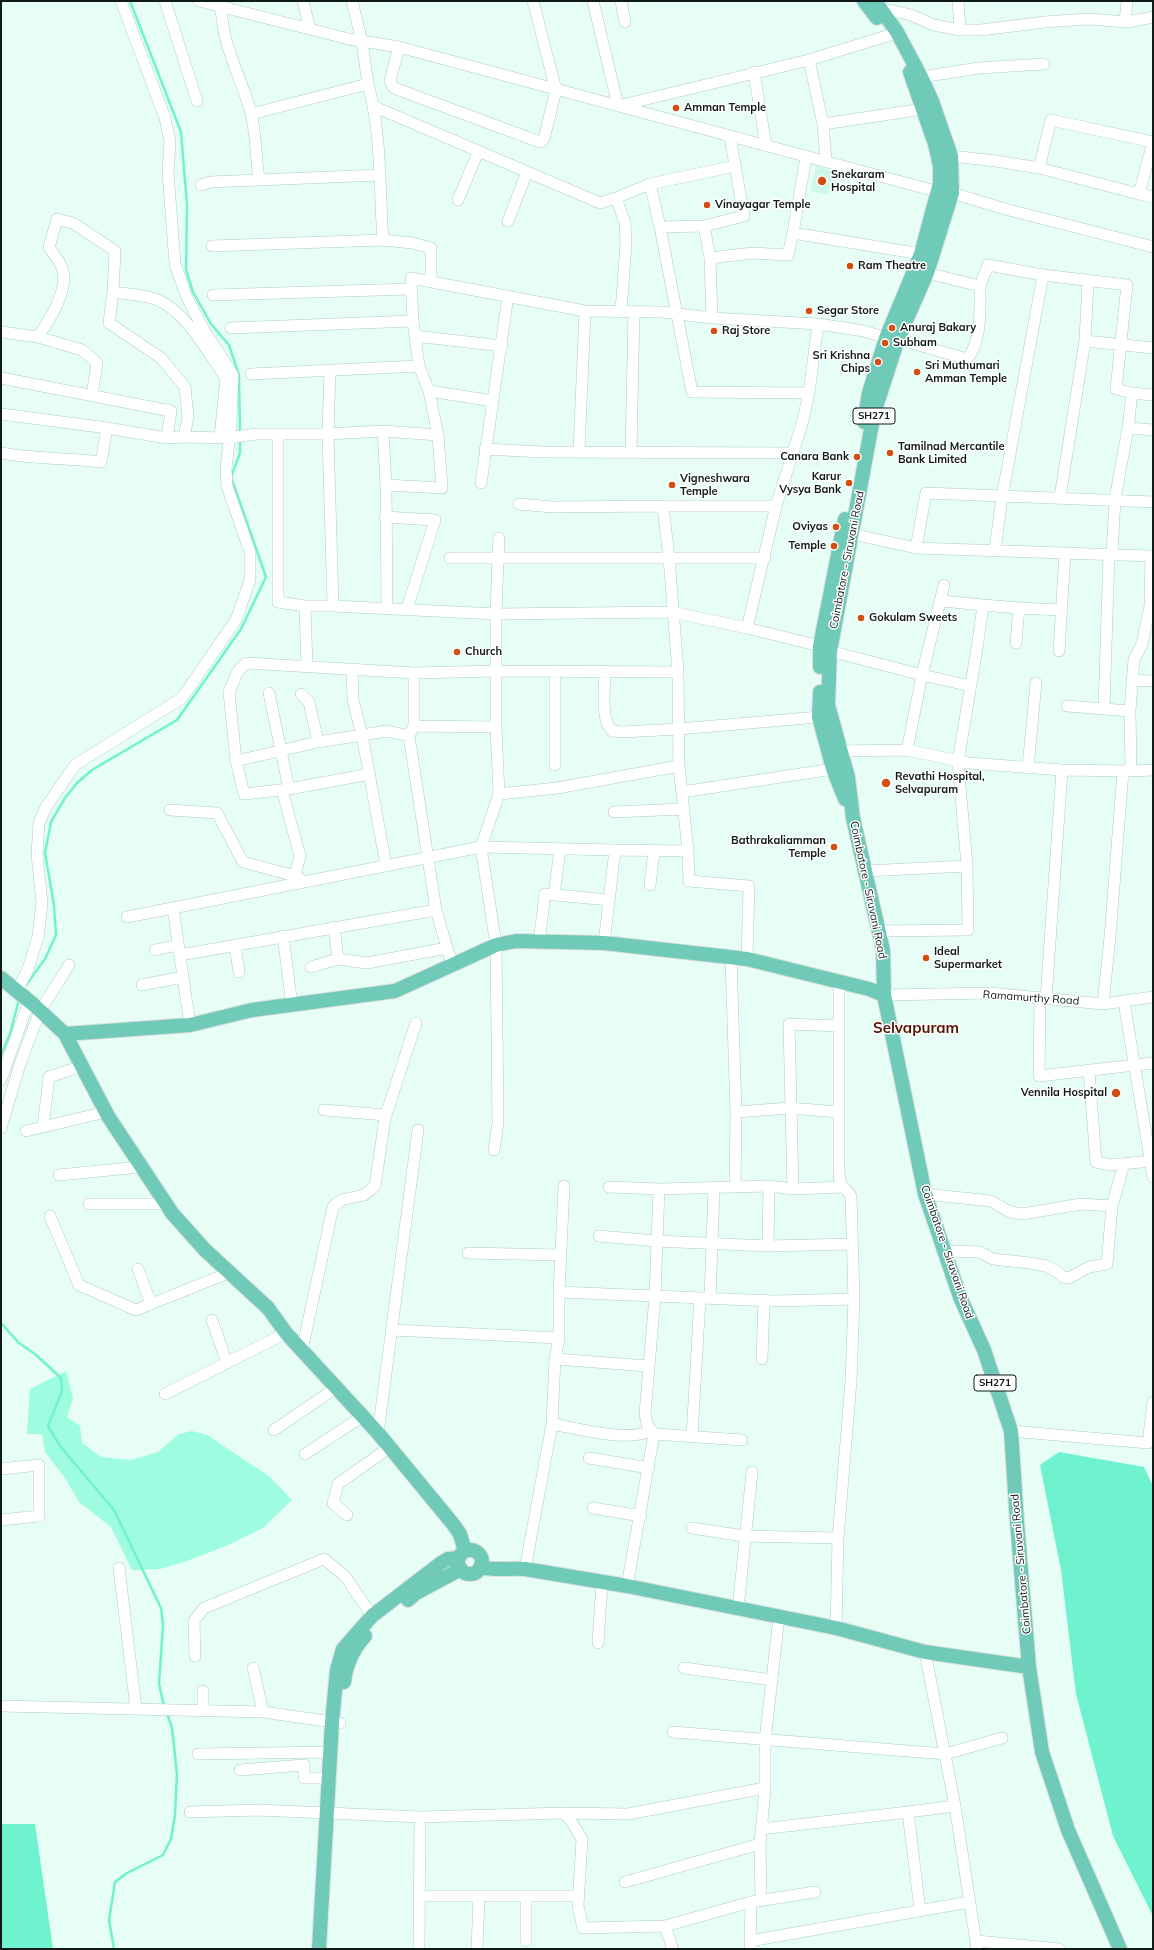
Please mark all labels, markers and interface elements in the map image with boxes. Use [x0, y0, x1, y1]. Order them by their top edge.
place label: Amman Temple [684, 101, 766, 115]
marker: Amman Temple [671, 103, 681, 113]
place label: Snekaram Hospital [831, 168, 885, 194]
marker: Snekaram Hospital [816, 175, 828, 187]
place label: Vinayagar Temple [715, 198, 810, 212]
marker: Vinayagar Temple [702, 200, 712, 210]
place label: Ram Theatre [858, 259, 926, 273]
marker: Ram Theatre [845, 261, 855, 271]
place label: Segar Store [817, 304, 879, 318]
marker: Segar Store [804, 306, 814, 316]
place label: Anuraj Bakary [900, 321, 976, 335]
marker: Anuraj Bakary [887, 323, 897, 333]
place label: Raj Store [722, 324, 770, 338]
marker: Raj Store [709, 326, 719, 336]
place label: Subham [893, 336, 937, 350]
marker: Subham [880, 338, 890, 348]
place label: Sri Krishna Chips [813, 349, 870, 375]
marker: Sri Krishna Chips [873, 357, 883, 367]
place label: Sri Muthumari Amman Temple [925, 359, 1007, 385]
marker: Sri Muthumari Amman Temple [912, 367, 922, 377]
road number: SH271 [853, 408, 895, 424]
place label: Tamilnad Mercantile Bank Limited [898, 440, 1004, 466]
marker: Tamilnad Mercantile Bank Limited [885, 448, 895, 458]
place label: Canara Bank [780, 450, 849, 464]
marker: Canara Bank [852, 452, 862, 462]
place label: Karur Vysya Bank [779, 470, 841, 496]
place label: Vigneshwara Temple [680, 472, 750, 498]
marker: Karur Vysya Bank [844, 478, 854, 488]
marker: Vigneshwara Temple [667, 480, 677, 490]
street label: Coimbatore - Siruvani Road [827, 490, 867, 630]
place label: Oviyas [792, 520, 828, 534]
marker: Oviyas [831, 522, 841, 532]
place label: Temple [788, 539, 826, 553]
marker: Temple [829, 541, 839, 551]
place label: Gokulam Sweets [869, 611, 957, 625]
marker: Gokulam Sweets [856, 613, 866, 623]
place label: Church [465, 645, 502, 659]
marker: Church [452, 647, 462, 657]
place label: Revathi Hospital, Selvapuram [895, 770, 985, 796]
marker: Revathi Hospital, Selvapuram [880, 777, 892, 789]
street label: Coimbatore - Siruvani Road [847, 820, 889, 960]
place label: Bathrakaliamman Temple [731, 834, 826, 860]
marker: Bathrakaliamman Temple [829, 842, 839, 852]
place label: Ideal Supermarket [934, 945, 1002, 971]
marker: Ideal Supermarket [921, 953, 931, 963]
street label: Ramamurthy Road [982, 988, 1080, 1008]
district label: Selvapuram [873, 1019, 959, 1037]
place label: Vennila Hospital [1021, 1086, 1107, 1100]
marker: Vennila Hospital [1110, 1087, 1122, 1099]
street label: Coimbatore - Siruvani Road [918, 1183, 976, 1321]
road number: SH271 [974, 1375, 1016, 1391]
street label: Coimbatore - Siruvani Road [1008, 1494, 1034, 1634]

